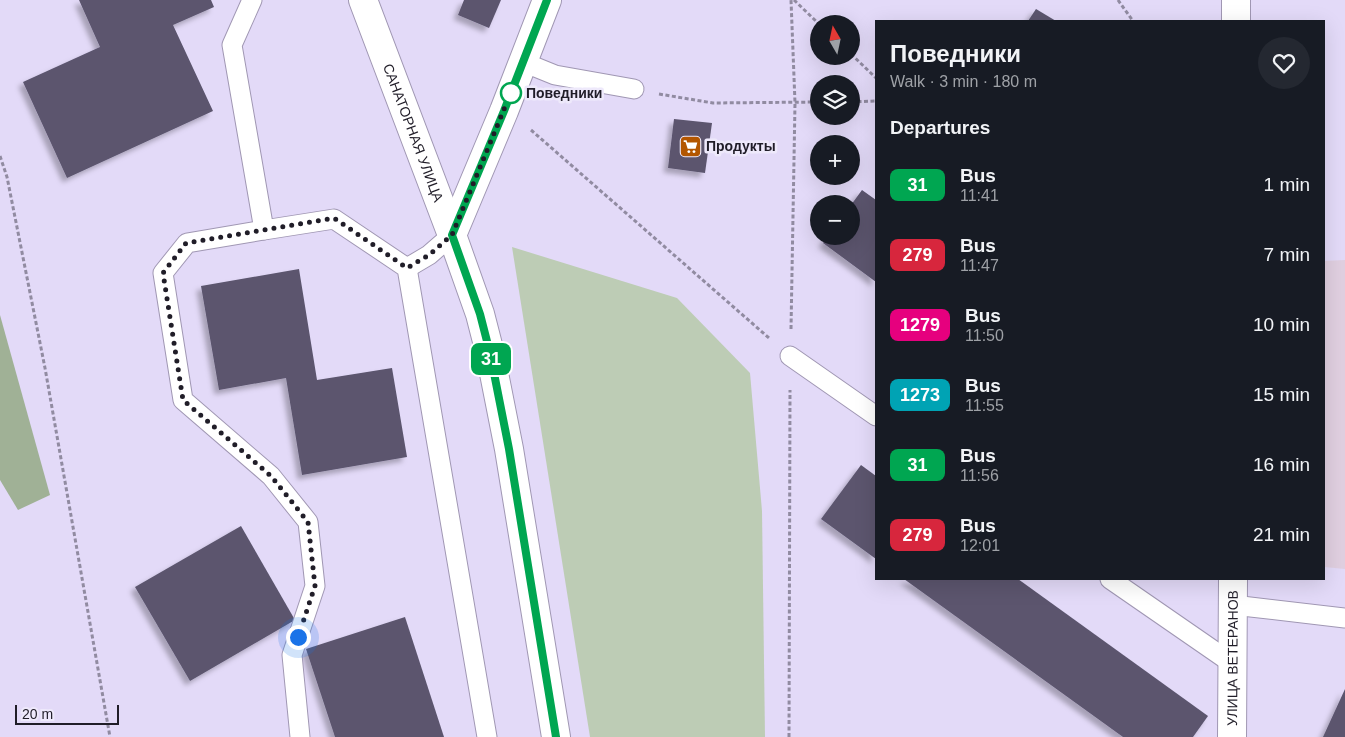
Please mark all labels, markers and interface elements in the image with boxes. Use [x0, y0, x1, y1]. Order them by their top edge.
north arrow [810, 15, 860, 65]
map controls [810, 15, 860, 245]
button: heart [1258, 37, 1310, 89]
text: Поведники [890, 40, 1021, 67]
street label: САНАТОРНАЯ УЛИЦА [380, 61, 447, 205]
text: Walk · 3 min · 180 m [890, 73, 1037, 90]
button: layers [810, 75, 860, 125]
marker: Поведники [500, 82, 522, 104]
place label: Поведники [526, 85, 602, 101]
text: Departures [890, 117, 990, 138]
supermarket icon: Продукты [678, 134, 702, 158]
button: + [810, 135, 860, 185]
place label: Продукты [706, 138, 776, 154]
text: Bus [960, 165, 996, 186]
text: 1 min [1264, 174, 1310, 195]
text: 31 [907, 175, 928, 195]
text: 11:41 [960, 187, 999, 204]
button: − [810, 195, 860, 245]
text: Bus [960, 235, 996, 256]
text: 7 min [1264, 244, 1310, 265]
text: 279 [902, 245, 933, 265]
text: 11:47 [960, 257, 999, 274]
text: Bus [965, 305, 1001, 326]
text: 10 min [1253, 314, 1310, 335]
text: 1279 [900, 315, 940, 335]
text: 11:50 [965, 327, 1004, 344]
line badge: 31 [468, 343, 514, 375]
text: 31 [481, 349, 501, 369]
text: Bus [965, 375, 1001, 396]
text: 15 min [1253, 384, 1310, 405]
text: 1273 [900, 385, 940, 405]
text: 11:55 [965, 397, 1004, 414]
text: Bus [960, 445, 996, 466]
text: 16 min [1253, 454, 1310, 475]
text: 31 [907, 455, 928, 475]
text: 11:56 [960, 467, 999, 484]
text: Bus [960, 515, 996, 536]
text: 21 min [1253, 524, 1310, 545]
text: 279 [902, 525, 933, 545]
text: 12:01 [960, 537, 1000, 554]
street label: УЛИЦА ВЕТЕРАНОВ [1224, 590, 1241, 726]
your location [286, 625, 311, 650]
scale bar [15, 702, 119, 725]
text: 20 m [22, 706, 53, 722]

